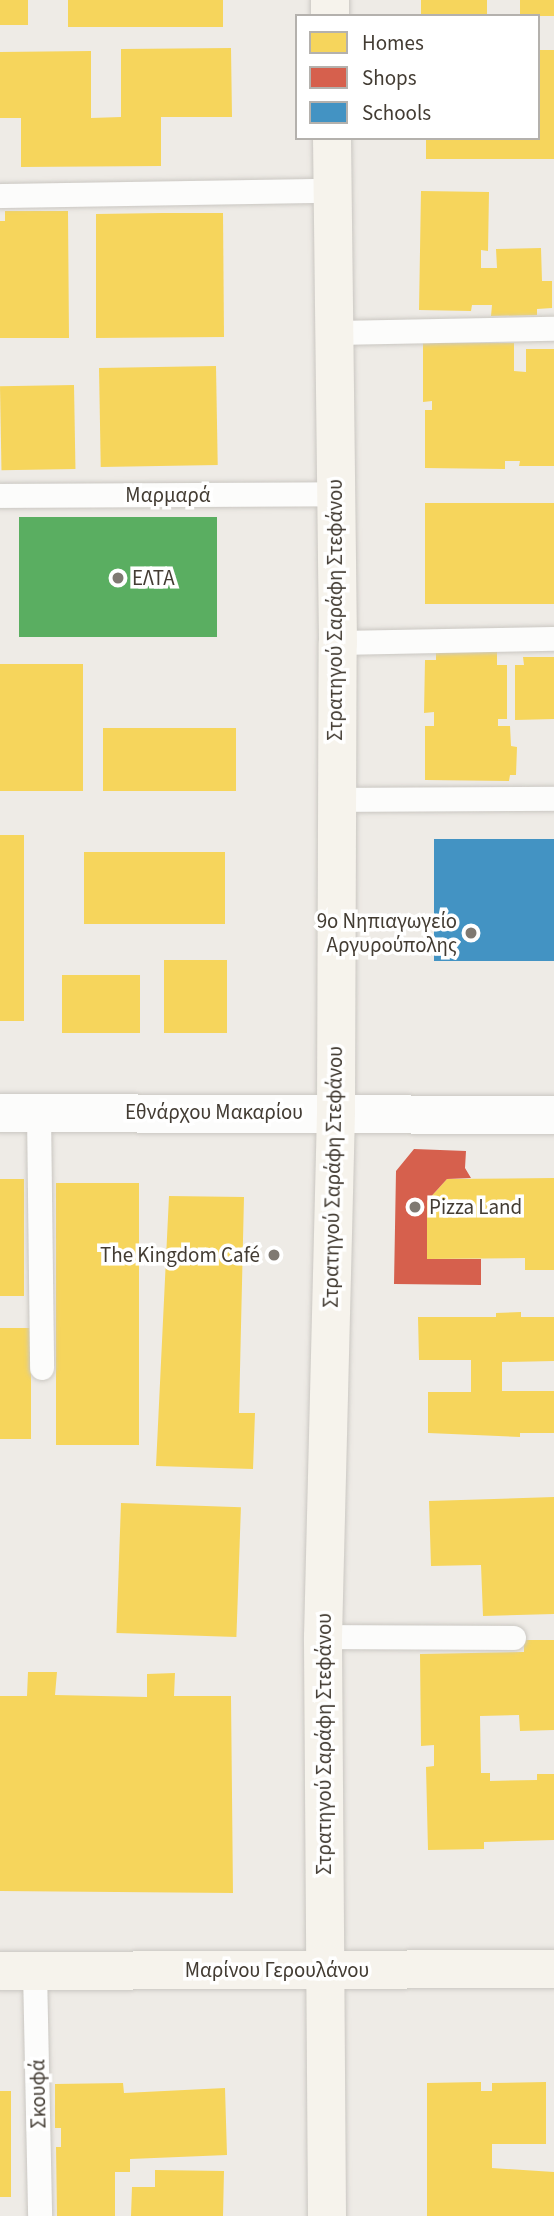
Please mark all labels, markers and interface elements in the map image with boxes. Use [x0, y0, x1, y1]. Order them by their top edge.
legend [295, 14, 540, 140]
text: Homes [362, 28, 424, 58]
text: Shops [362, 63, 416, 93]
text: Schools [362, 98, 431, 128]
street label: Στρατηγού Σαράφη Στεφάνου [322, 479, 348, 741]
street label: Μαρμαρά [125, 482, 211, 508]
place label: ΕΛΤΑ [132, 565, 175, 591]
marker: ΕΛΤΑ [110, 570, 126, 586]
place label: 9ο Νηπιαγωγείο Αργυρούπολης [317, 908, 457, 958]
marker: 9ο Νηπιαγωγείο Αργυρούπολης [463, 925, 479, 941]
street label: Στρατηγού Σαράφη Στεφάνου [318, 1046, 348, 1308]
street label: Εθνάρχου Μακαρίου [125, 1099, 303, 1125]
place label: Pizza Land [429, 1194, 522, 1220]
marker: Pizza Land [407, 1199, 423, 1215]
place label: The Kingdom Café [100, 1242, 260, 1268]
marker: The Kingdom Café [266, 1247, 282, 1263]
street label: Στρατηγού Σαράφη Στεφάνου [311, 1613, 337, 1875]
street label: Μαρίνου Γερουλάνου [185, 1957, 369, 1983]
street label: Σκουφά [25, 2059, 51, 2129]

